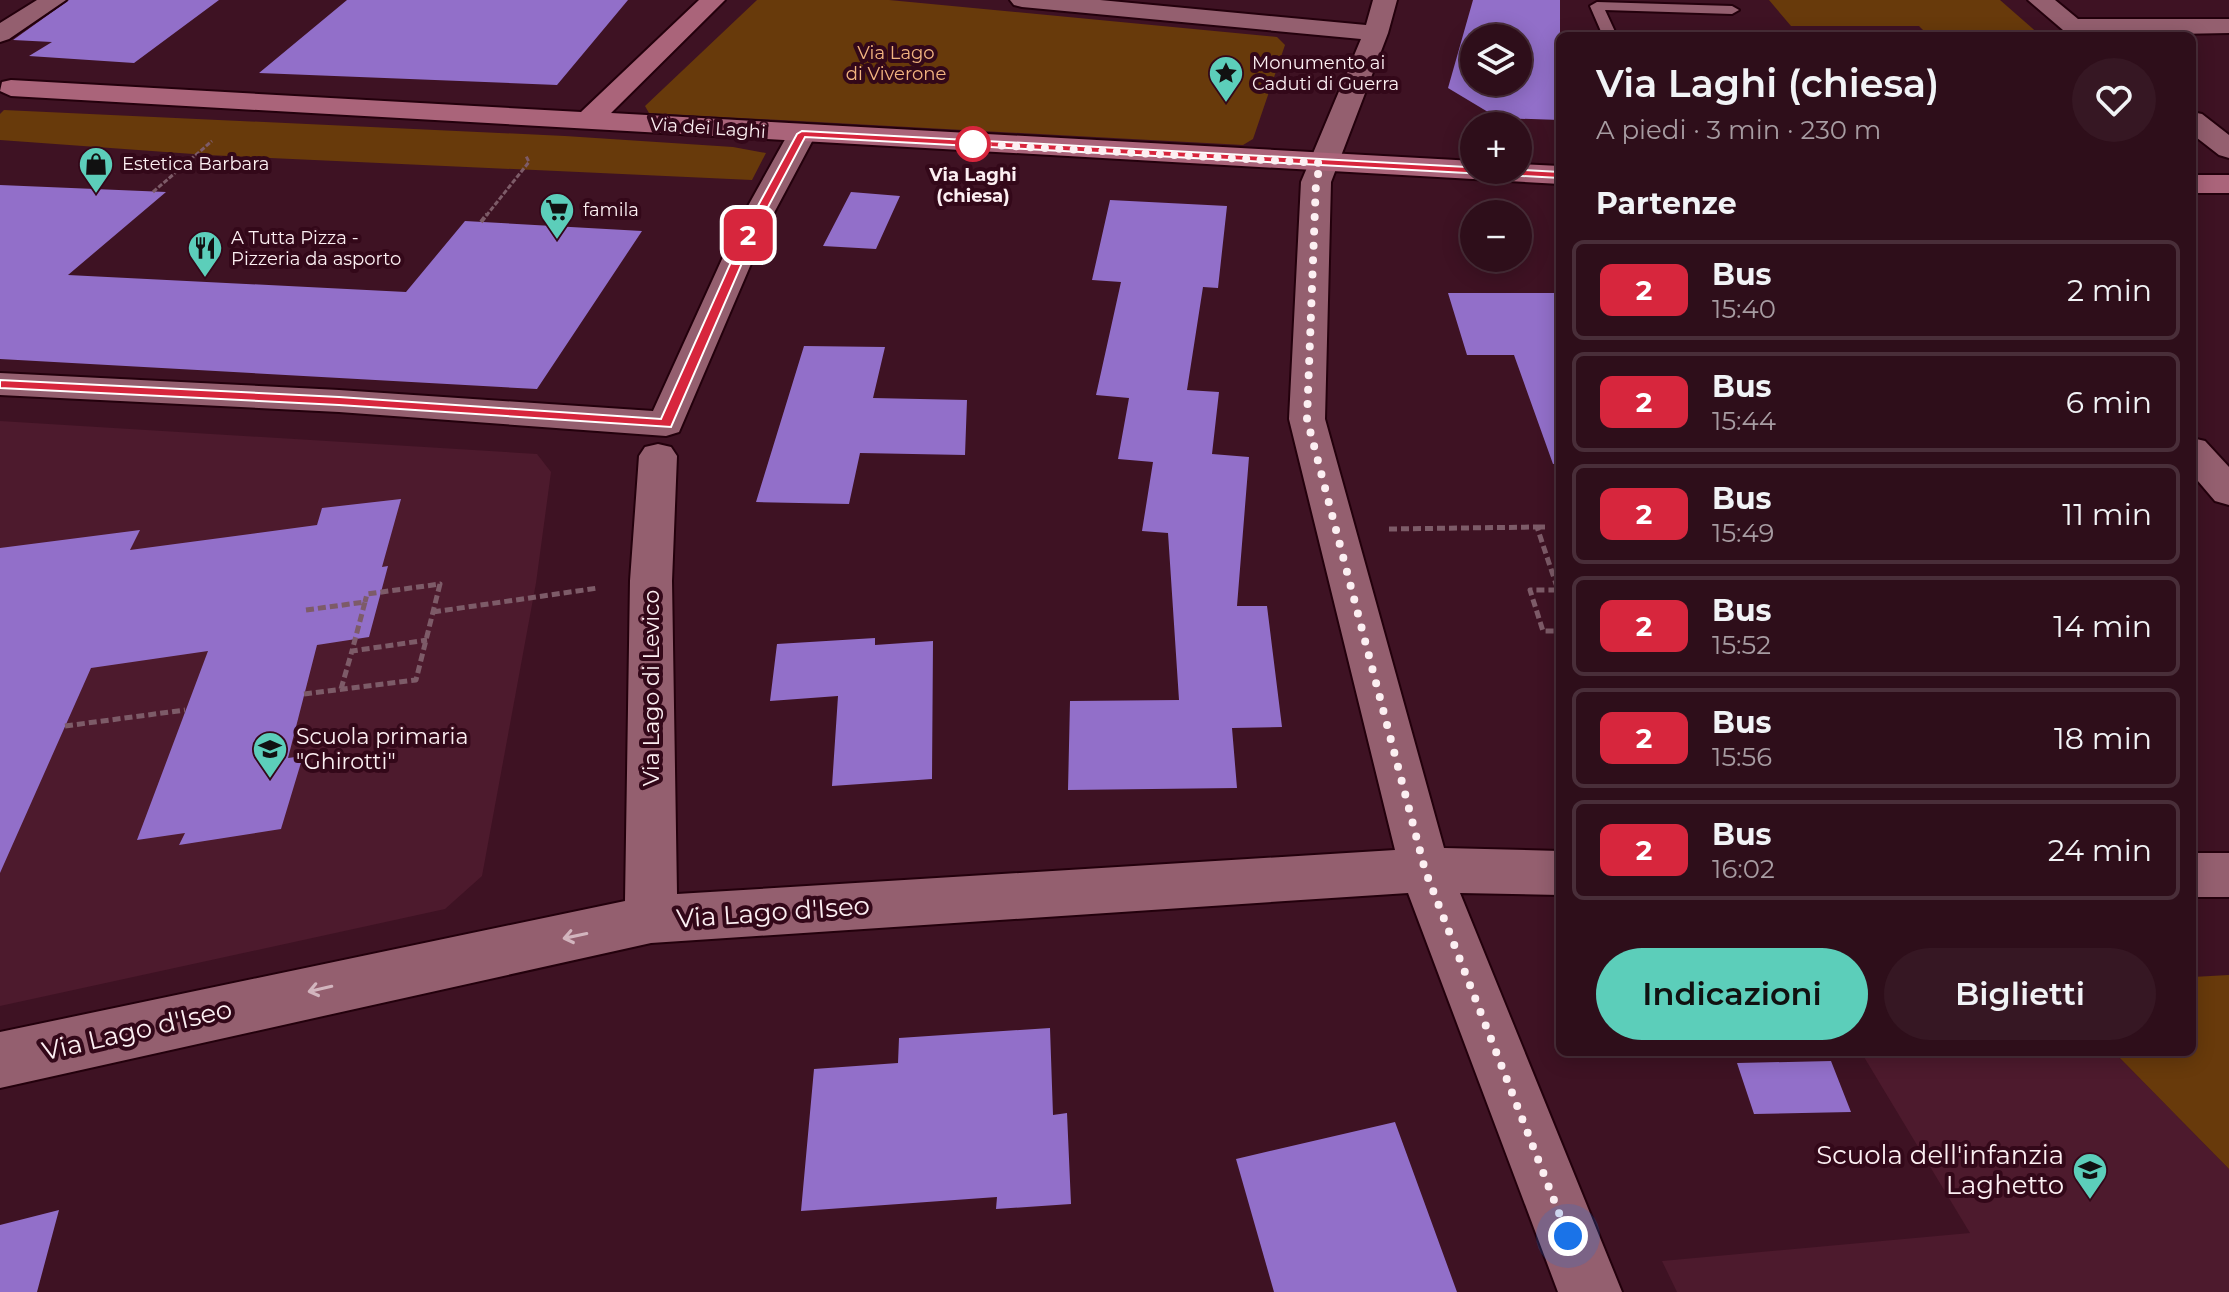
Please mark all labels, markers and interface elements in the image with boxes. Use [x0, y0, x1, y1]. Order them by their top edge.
map controls [1460, 24, 1532, 272]
button: layers [1460, 24, 1532, 96]
park label: Via Lago di Viverone [846, 42, 946, 85]
place label: Monumento ai Caduti di Guerra [1252, 52, 1399, 95]
place icon: Monumento ai Caduti di Guerra [1207, 54, 1245, 104]
button: heart [2072, 58, 2156, 142]
text: Via Laghi (chiesa) [1596, 60, 1939, 107]
button: + [1460, 112, 1532, 184]
street label: Via dei Laghi [650, 113, 766, 143]
text: A piedi · 3 min · 230 m [1596, 114, 1881, 146]
marker: Via Laghi (chiesa) [956, 127, 990, 161]
shop icon: Estetica Barbara [77, 145, 115, 195]
place label: Estetica Barbara [122, 153, 269, 175]
place label: Via Laghi (chiesa) [928, 164, 1017, 207]
text: Partenze [1596, 185, 1737, 222]
supermarket icon: famila [538, 191, 576, 241]
place label: famila [583, 199, 639, 221]
button: − [1460, 200, 1532, 272]
line badge: 2 [722, 209, 774, 261]
text: 2 [740, 218, 756, 252]
place label: A Tutta Pizza - Pizzeria da asporto [231, 227, 401, 270]
restaurant icon: A Tutta Pizza - Pizzeria da asporto [186, 229, 224, 279]
text: Bus [1712, 256, 1772, 293]
text: 2 min [2067, 272, 2152, 309]
text: 2 [1636, 273, 1652, 307]
text: 15:40 [1712, 293, 1776, 325]
text: Bus [1712, 368, 1772, 405]
text: 6 min [2066, 384, 2152, 421]
text: 2 [1636, 385, 1652, 419]
text: 15:44 [1712, 405, 1776, 437]
text: Bus [1712, 480, 1772, 517]
text: 11 min [2062, 496, 2152, 533]
text: 2 [1636, 497, 1652, 531]
text: 15:49 [1712, 517, 1774, 549]
street label: Via Lago di Levico [638, 590, 665, 786]
text: Bus [1712, 592, 1772, 629]
text: 14 min [2053, 608, 2152, 645]
text: 2 [1636, 609, 1652, 643]
text: 15:52 [1712, 629, 1771, 661]
text: Bus [1712, 704, 1772, 741]
text: 18 min [2054, 720, 2152, 757]
text: 2 [1636, 721, 1652, 755]
place label: Scuola primaria "Ghirotti" [296, 723, 469, 775]
school or university icon: Scuola primaria "Ghirotti" [251, 730, 289, 780]
text: 15:56 [1712, 741, 1772, 773]
text: Bus [1712, 816, 1772, 853]
text: 24 min [2048, 832, 2152, 869]
text: 2 [1636, 833, 1652, 867]
text: 16:02 [1712, 853, 1775, 885]
street label: Via Lago d'Iseo [675, 889, 871, 935]
one-way arrow [563, 929, 588, 944]
button: Indicazioni [1596, 948, 1868, 1040]
button: Biglietti [1884, 948, 2156, 1040]
one-way arrow [308, 982, 334, 997]
street label: Via Lago d'Iseo [39, 993, 235, 1067]
place label: Scuola dell'infanzia Laghetto [1816, 1139, 2064, 1201]
school or university icon: Scuola dell'infanzia Laghetto [2071, 1151, 2109, 1201]
your location [1548, 1216, 1588, 1256]

